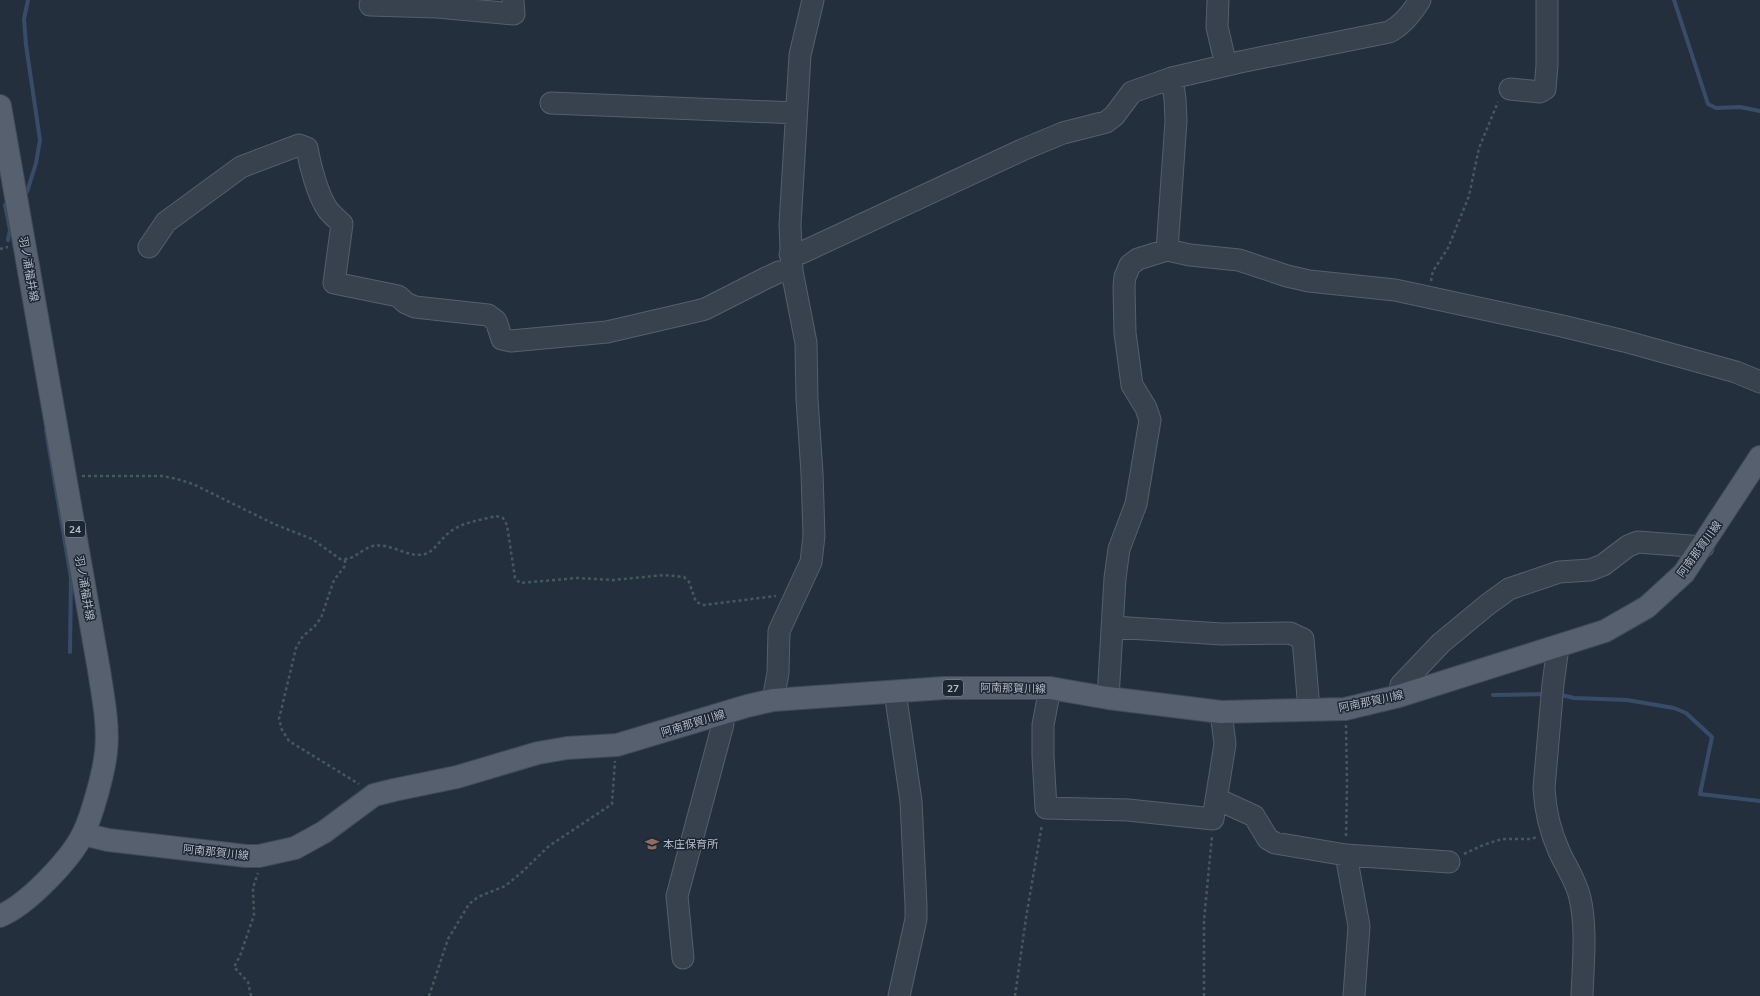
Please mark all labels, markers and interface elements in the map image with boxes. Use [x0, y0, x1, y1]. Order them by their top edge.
street label: 羽ノ浦福井線 [16, 235, 42, 303]
street label: 阿南那賀川線 [1674, 518, 1724, 580]
road number: 24 [65, 521, 85, 537]
street label: 羽ノ浦福井線 [72, 554, 98, 622]
road number: 27 [943, 680, 963, 696]
street label: 阿南那賀川線 [980, 680, 1046, 696]
street label: 阿南那賀川線 [1337, 687, 1405, 715]
street label: 阿南那賀川線 [659, 707, 727, 739]
school or university icon: 本庄保育所 [644, 836, 660, 852]
place label: 本庄保育所 [663, 837, 719, 851]
street label: 阿南那賀川線 [182, 842, 250, 862]

